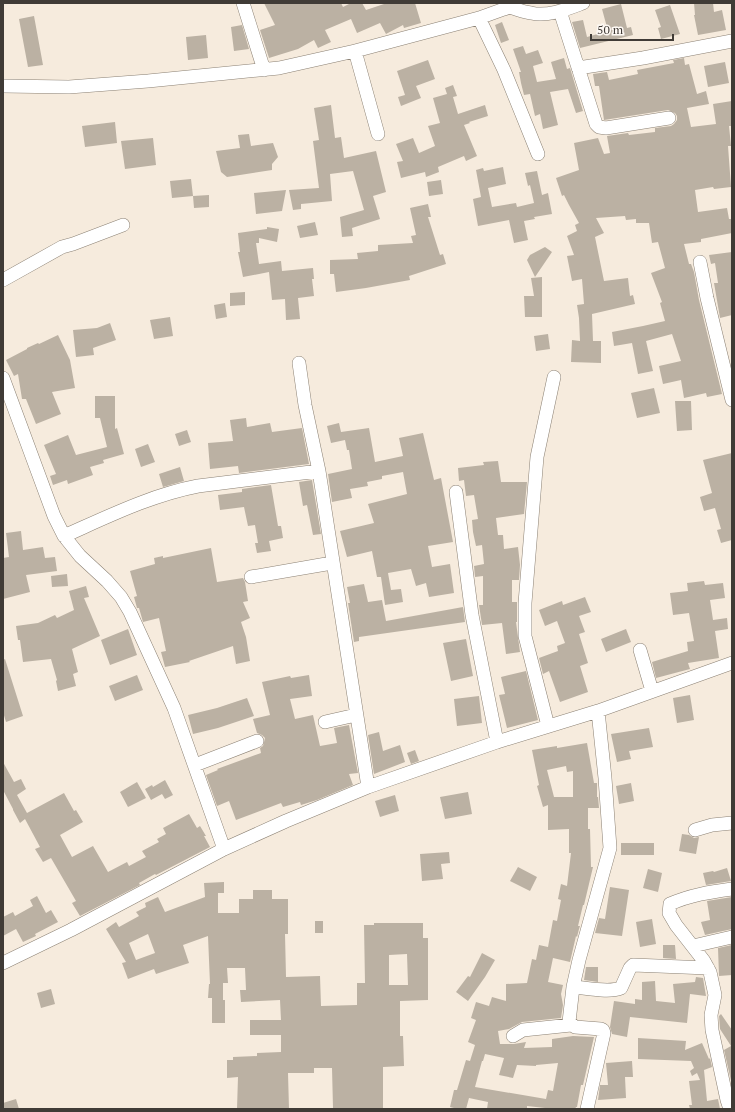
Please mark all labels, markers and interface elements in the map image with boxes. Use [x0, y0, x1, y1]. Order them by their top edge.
scale bar [591, 16, 673, 42]
text: 50 m [597, 22, 624, 37]

